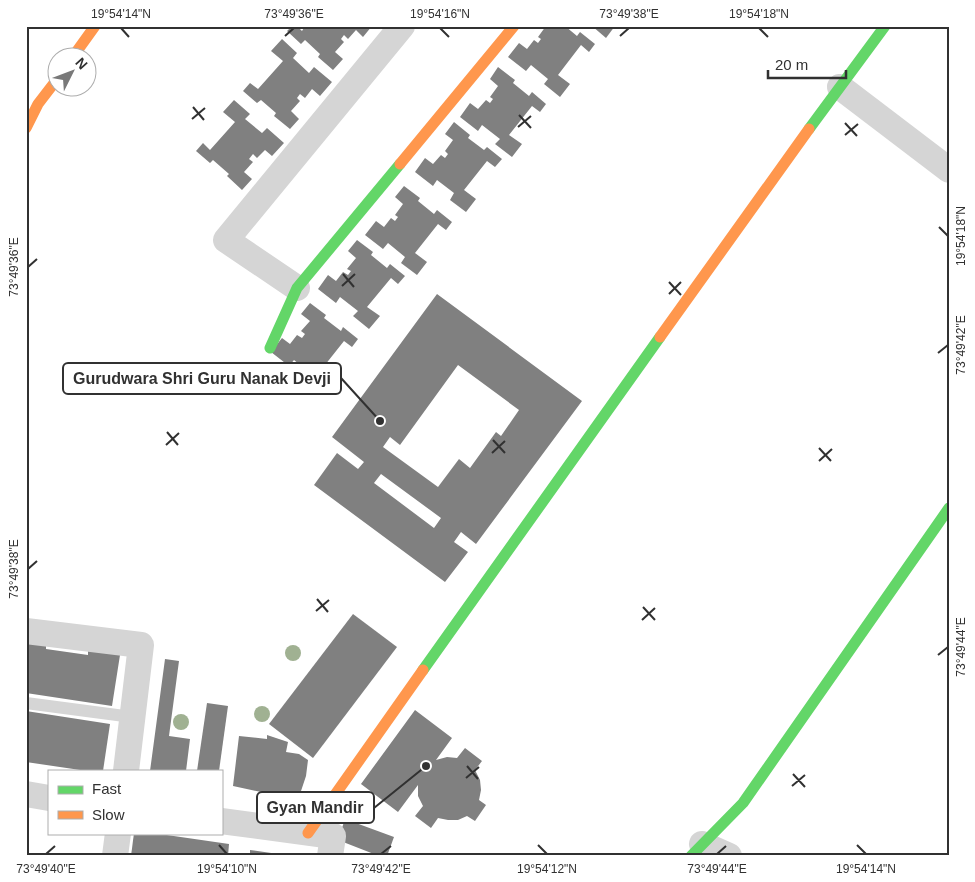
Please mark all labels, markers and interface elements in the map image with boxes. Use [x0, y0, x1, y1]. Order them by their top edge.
text: 19°54'14"N [91, 7, 151, 21]
text: 73°49'36"E [264, 7, 324, 21]
text: 19°54'16"N [410, 7, 470, 21]
text: 73°49'38"E [599, 7, 659, 21]
text: 19°54'18"N [729, 7, 789, 21]
north arrow [48, 48, 98, 98]
scale bar [768, 48, 845, 80]
text: N [72, 54, 91, 72]
text: 20 m [775, 56, 808, 73]
text: 19°54'18"N [954, 206, 968, 266]
text: 73°49'36"E [7, 237, 21, 297]
text: 73°49'42"E [954, 315, 968, 375]
callout: Gurudwara Shri Guru Nanak Devji [63, 363, 341, 394]
text: Gurudwara Shri Guru Nanak Devji [73, 370, 331, 387]
text: 73°49'38"E [7, 539, 21, 599]
text: 73°49'44"E [954, 617, 968, 677]
legend [48, 770, 222, 834]
text: Fast [92, 780, 122, 797]
callout: Gyan Mandir [257, 792, 374, 823]
text: Gyan Mandir [267, 799, 363, 816]
text: Slow [92, 806, 125, 823]
text: 73°49'40"E [16, 862, 76, 876]
text: 19°54'10"N [197, 862, 257, 876]
text: 73°49'42"E [351, 862, 411, 876]
text: 19°54'12"N [517, 862, 577, 876]
text: 73°49'44"E [687, 862, 747, 876]
text: 19°54'14"N [836, 862, 896, 876]

